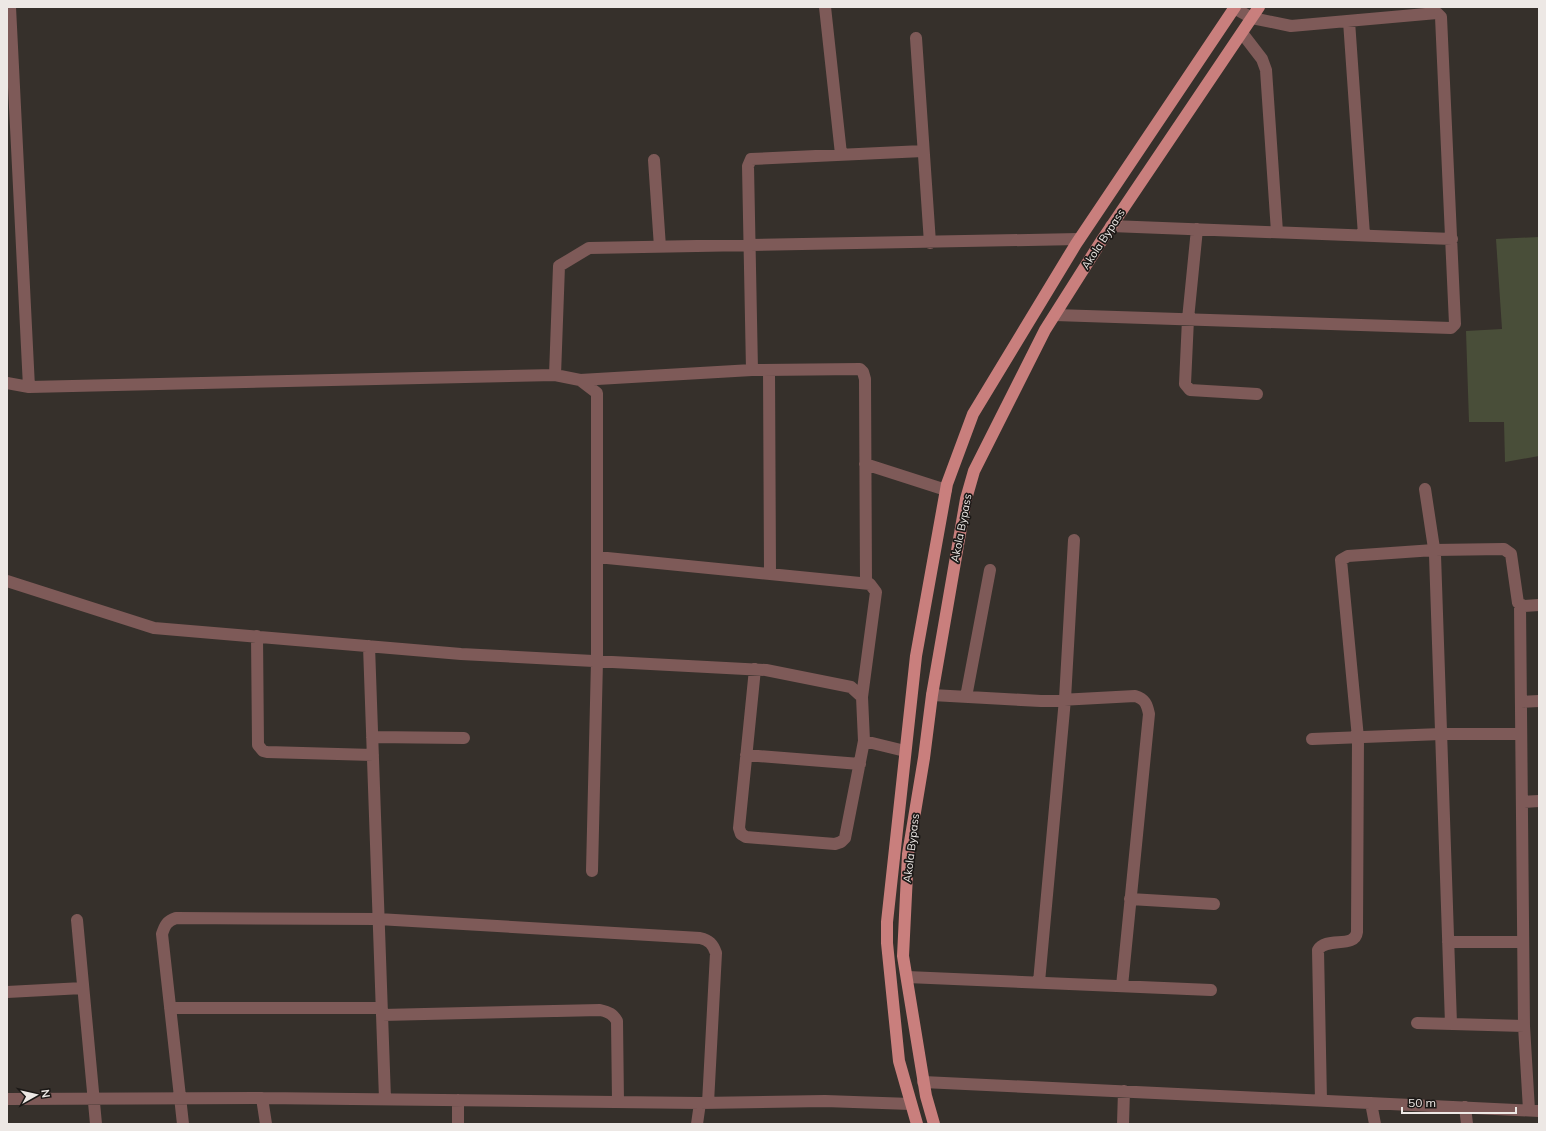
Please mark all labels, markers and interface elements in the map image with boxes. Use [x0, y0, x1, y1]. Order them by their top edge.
street label: Akola Bypass [1078, 206, 1128, 272]
street label: Akola Bypass [948, 493, 974, 563]
street label: Akola Bypass [900, 813, 922, 883]
north arrow [16, 1075, 56, 1115]
text: N [38, 1089, 53, 1099]
scale bar [1402, 1089, 1516, 1115]
text: 50 m [1408, 1095, 1436, 1110]

